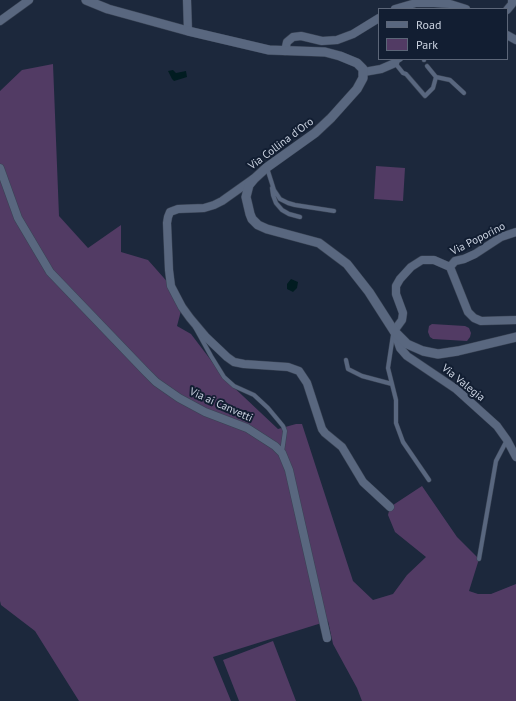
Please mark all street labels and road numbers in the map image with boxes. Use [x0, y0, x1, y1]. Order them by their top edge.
street label: Via Collina d'Oro [246, 115, 316, 173]
street label: Via Poporino [448, 220, 508, 258]
street label: Via Valegia [439, 362, 487, 404]
street label: Via ai Canvetti [187, 385, 255, 425]

